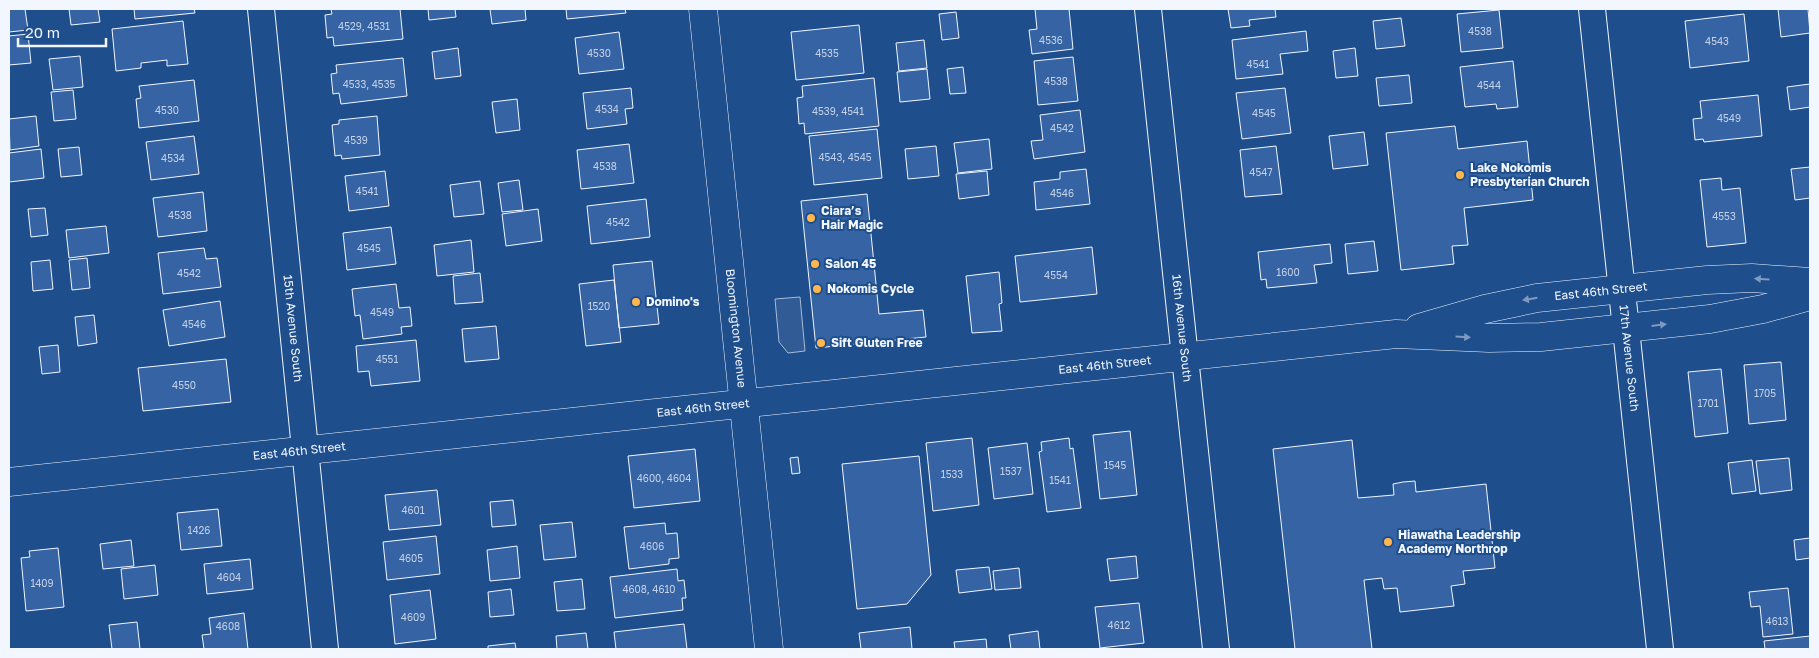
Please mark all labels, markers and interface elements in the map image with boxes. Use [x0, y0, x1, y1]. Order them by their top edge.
scale bar [18, 15, 105, 47]
house number: 4529, 4531 [338, 20, 390, 32]
text: 20 m [25, 23, 60, 41]
house number: 4538 [1468, 25, 1492, 37]
house number: 4536 [1039, 34, 1063, 46]
house number: 4543 [1705, 35, 1729, 47]
house number: 4530 [587, 47, 611, 59]
house number: 4535 [815, 47, 839, 59]
house number: 4541 [1247, 58, 1270, 70]
house number: 4538 [1044, 75, 1068, 87]
house number: 4533, 4535 [343, 78, 396, 90]
house number: 4544 [1477, 79, 1501, 91]
house number: 4534 [595, 103, 619, 115]
house number: 4530 [155, 104, 179, 116]
house number: 4539, 4541 [812, 105, 864, 117]
house number: 4545 [1252, 107, 1276, 119]
house number: 4549 [1717, 112, 1741, 124]
house number: 4542 [1050, 122, 1074, 134]
house number: 4539 [344, 134, 368, 146]
house number: 4543, 4545 [818, 151, 872, 163]
house number: 4534 [161, 152, 185, 164]
house number: 4538 [593, 160, 617, 172]
place label: Lake Nokomis Presbyterian Church [1470, 160, 1590, 189]
house number: 4547 [1249, 166, 1273, 178]
marker: Lake Nokomis Presbyterian Church [1454, 169, 1466, 181]
house number: 4541 [356, 185, 379, 197]
house number: 4546 [1050, 187, 1074, 199]
place label: Ciara’s Hair Magic [821, 203, 883, 232]
house number: 4538 [168, 209, 192, 221]
house number: 4553 [1712, 210, 1736, 222]
marker: Ciara’s Hair Magic [805, 212, 817, 224]
house number: 4542 [606, 216, 630, 228]
house number: 4545 [357, 242, 381, 254]
place label: Salon 45 [825, 256, 876, 271]
marker: Salon 45 [809, 258, 821, 270]
house number: 1600 [1276, 266, 1300, 278]
house number: 4542 [177, 267, 201, 279]
street label: Bloomington Avenue [723, 268, 750, 389]
house number: 4554 [1044, 269, 1068, 281]
street label: 15th Avenue South [281, 274, 306, 383]
street label: 16th Avenue South [1169, 274, 1196, 383]
one-way arrow [1753, 274, 1769, 282]
street label: East 46th Street [1553, 278, 1648, 303]
place label: Nokomis Cycle [827, 281, 914, 296]
marker: Nokomis Cycle [811, 283, 823, 295]
place label: Domino's [646, 294, 700, 309]
marker: Domino's [630, 296, 642, 308]
one-way arrow [1522, 296, 1538, 304]
house number: 1520 [588, 300, 610, 312]
street label: 17th Avenue South [1616, 304, 1643, 412]
house number: 4549 [370, 306, 394, 318]
house number: 4546 [182, 318, 206, 330]
one-way arrow [1652, 321, 1668, 329]
one-way arrow [1455, 333, 1471, 341]
place label: Sift Gluten Free [831, 335, 923, 350]
marker: Sift Gluten Free [815, 337, 827, 349]
street label: East 46th Street [1057, 352, 1152, 377]
house number: 4551 [376, 353, 398, 365]
house number: 4550 [172, 379, 196, 391]
house number: 1705 [1754, 387, 1776, 399]
street label: East 46th Street [656, 395, 751, 420]
house number: 1701 [1697, 397, 1719, 409]
street label: East 46th Street [252, 438, 347, 463]
house number: 1545 [1104, 459, 1126, 471]
house number: 1537 [1000, 465, 1022, 477]
house number: 1533 [941, 468, 963, 480]
house number: 4600, 4604 [637, 472, 691, 484]
house number: 1541 [1049, 474, 1071, 486]
house number: 4601 [401, 504, 425, 516]
house number: 1426 [188, 524, 210, 536]
place label: Hiawatha Leadership Academy Northrop [1398, 527, 1521, 556]
marker: Hiawatha Leadership Academy Northrop [1382, 536, 1394, 548]
house number: 4606 [640, 540, 664, 552]
house number: 4605 [399, 552, 423, 564]
house number: 4604 [217, 571, 241, 583]
house number: 1409 [30, 577, 54, 589]
house number: 4608, 4610 [622, 583, 676, 595]
house number: 4609 [401, 611, 425, 623]
house number: 4613 [1766, 615, 1789, 627]
house number: 4612 [1108, 619, 1131, 631]
house number: 4608 [216, 620, 240, 632]

